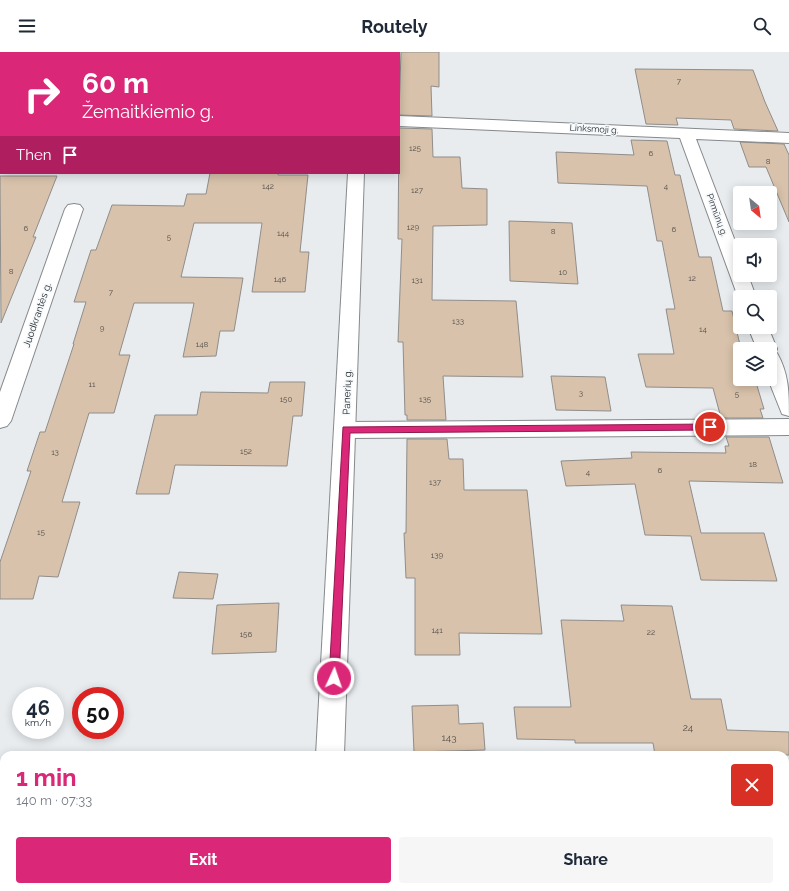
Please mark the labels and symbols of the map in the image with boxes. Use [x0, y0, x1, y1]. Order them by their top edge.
house number: 7 [677, 76, 682, 86]
street label: Linksmoji g. [569, 123, 619, 135]
house number: 125 [409, 143, 422, 153]
house number: 6 [649, 148, 654, 158]
house number: 8 [766, 156, 771, 166]
house number: 142 [262, 181, 274, 191]
house number: 4 [664, 181, 669, 191]
house number: 127 [411, 185, 424, 195]
north arrow [733, 186, 777, 230]
street label: Pirmūnų g. [705, 192, 729, 238]
house number: 129 [407, 222, 419, 232]
house number: 6 [24, 223, 29, 233]
house number: 6 [672, 224, 677, 234]
house number: 8 [551, 226, 556, 236]
house number: 144 [277, 228, 290, 238]
house number: 5 [167, 232, 172, 242]
house number: 8 [9, 266, 14, 276]
house number: 10 [559, 267, 567, 277]
house number: 12 [688, 273, 696, 283]
house number: 146 [274, 274, 286, 284]
house number: 131 [411, 275, 423, 285]
street label: Juodkrantės g. [21, 281, 53, 349]
house number: 7 [109, 287, 114, 297]
house number: 133 [452, 316, 464, 326]
house number: 9 [100, 323, 105, 333]
house number: 14 [699, 324, 708, 334]
house number: 148 [196, 339, 209, 349]
street label: Panerių g. [341, 369, 353, 415]
house number: 11 [89, 379, 96, 389]
house number: 3 [579, 388, 583, 398]
house number: 5 [735, 389, 740, 399]
house number: 150 [280, 394, 292, 404]
house number: 135 [419, 394, 432, 404]
pin [693, 410, 727, 444]
house number: 152 [240, 446, 252, 456]
house number: 13 [51, 447, 59, 457]
house number: 18 [749, 459, 757, 469]
house number: 6 [658, 465, 663, 475]
house number: 4 [586, 467, 591, 477]
house number: 137 [429, 477, 442, 487]
house number: 15 [37, 527, 46, 537]
house number: 139 [431, 550, 444, 560]
house number: 141 [431, 625, 443, 635]
house number: 22 [647, 627, 655, 637]
house number: 156 [240, 629, 252, 639]
position arrow [313, 657, 355, 699]
speed limit sign: 50 [72, 687, 124, 739]
house number: 24 [683, 722, 694, 733]
house number: 143 [441, 732, 457, 743]

